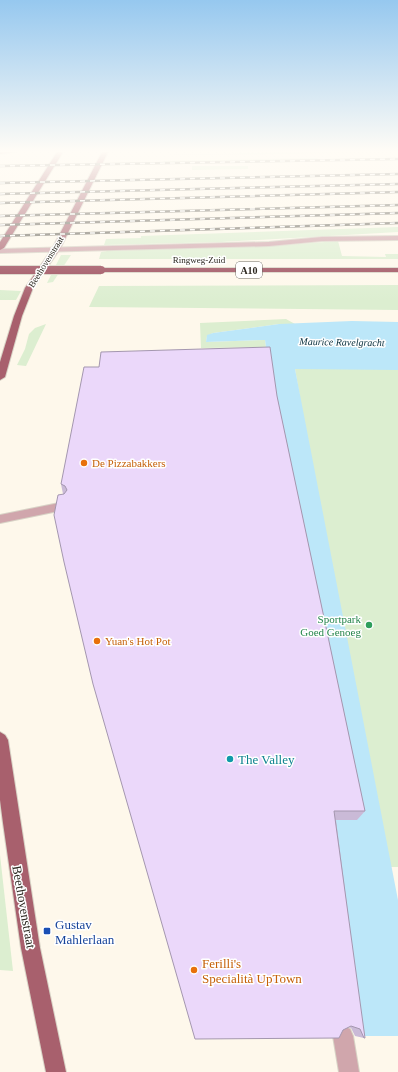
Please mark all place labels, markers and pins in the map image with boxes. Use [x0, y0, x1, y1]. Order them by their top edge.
place label: De Pizzabakkers [92, 457, 166, 469]
marker: De Pizzabakkers [79, 458, 89, 468]
place label: Sportpark Goed Genoeg [300, 613, 361, 638]
marker: Sportpark Goed Genoeg [364, 620, 374, 630]
place label: Yuan's Hot Pot [105, 635, 171, 647]
marker: Yuan's Hot Pot [92, 636, 102, 646]
place label: The Valley [238, 752, 295, 767]
marker: The Valley [225, 754, 235, 764]
place label: Gustav Mahlerlaan [55, 917, 115, 947]
marker: Gustav Mahlerlaan [42, 926, 52, 936]
place label: Ferilli's Specialità UpTown [202, 956, 302, 986]
marker: Ferilli's Specialità UpTown [189, 965, 199, 975]

